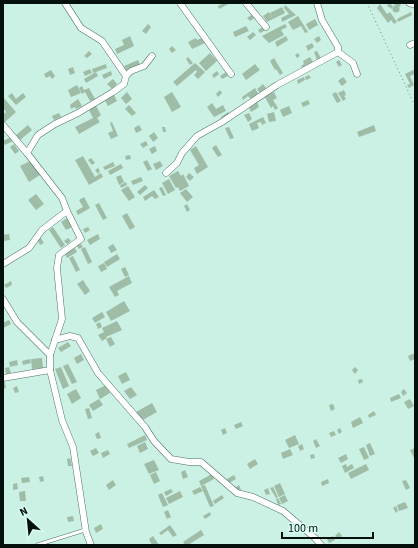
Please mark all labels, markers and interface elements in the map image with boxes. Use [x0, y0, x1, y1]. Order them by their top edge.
north arrow [8, 500, 48, 540]
text: N [17, 503, 30, 520]
scale bar [282, 514, 373, 540]
text: 100 m [288, 520, 318, 537]

